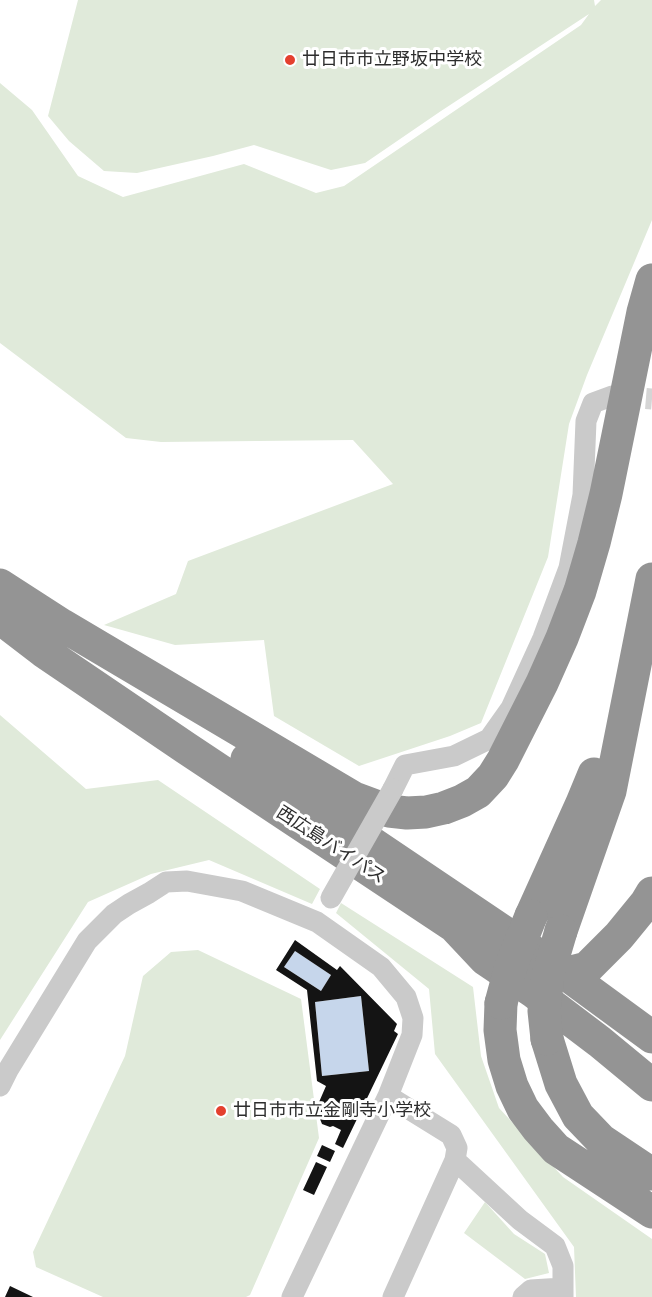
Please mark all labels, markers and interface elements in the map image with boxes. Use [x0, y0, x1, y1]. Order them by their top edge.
place label: 廿日市市立野坂中学校 [302, 49, 482, 71]
marker: 廿日市市立野坂中学校 [283, 53, 297, 67]
street label: 西広島バイパス [272, 802, 390, 888]
place label: 廿日市市立金剛寺小学校 [233, 1100, 431, 1122]
marker: 廿日市市立金剛寺小学校 [214, 1104, 228, 1118]

